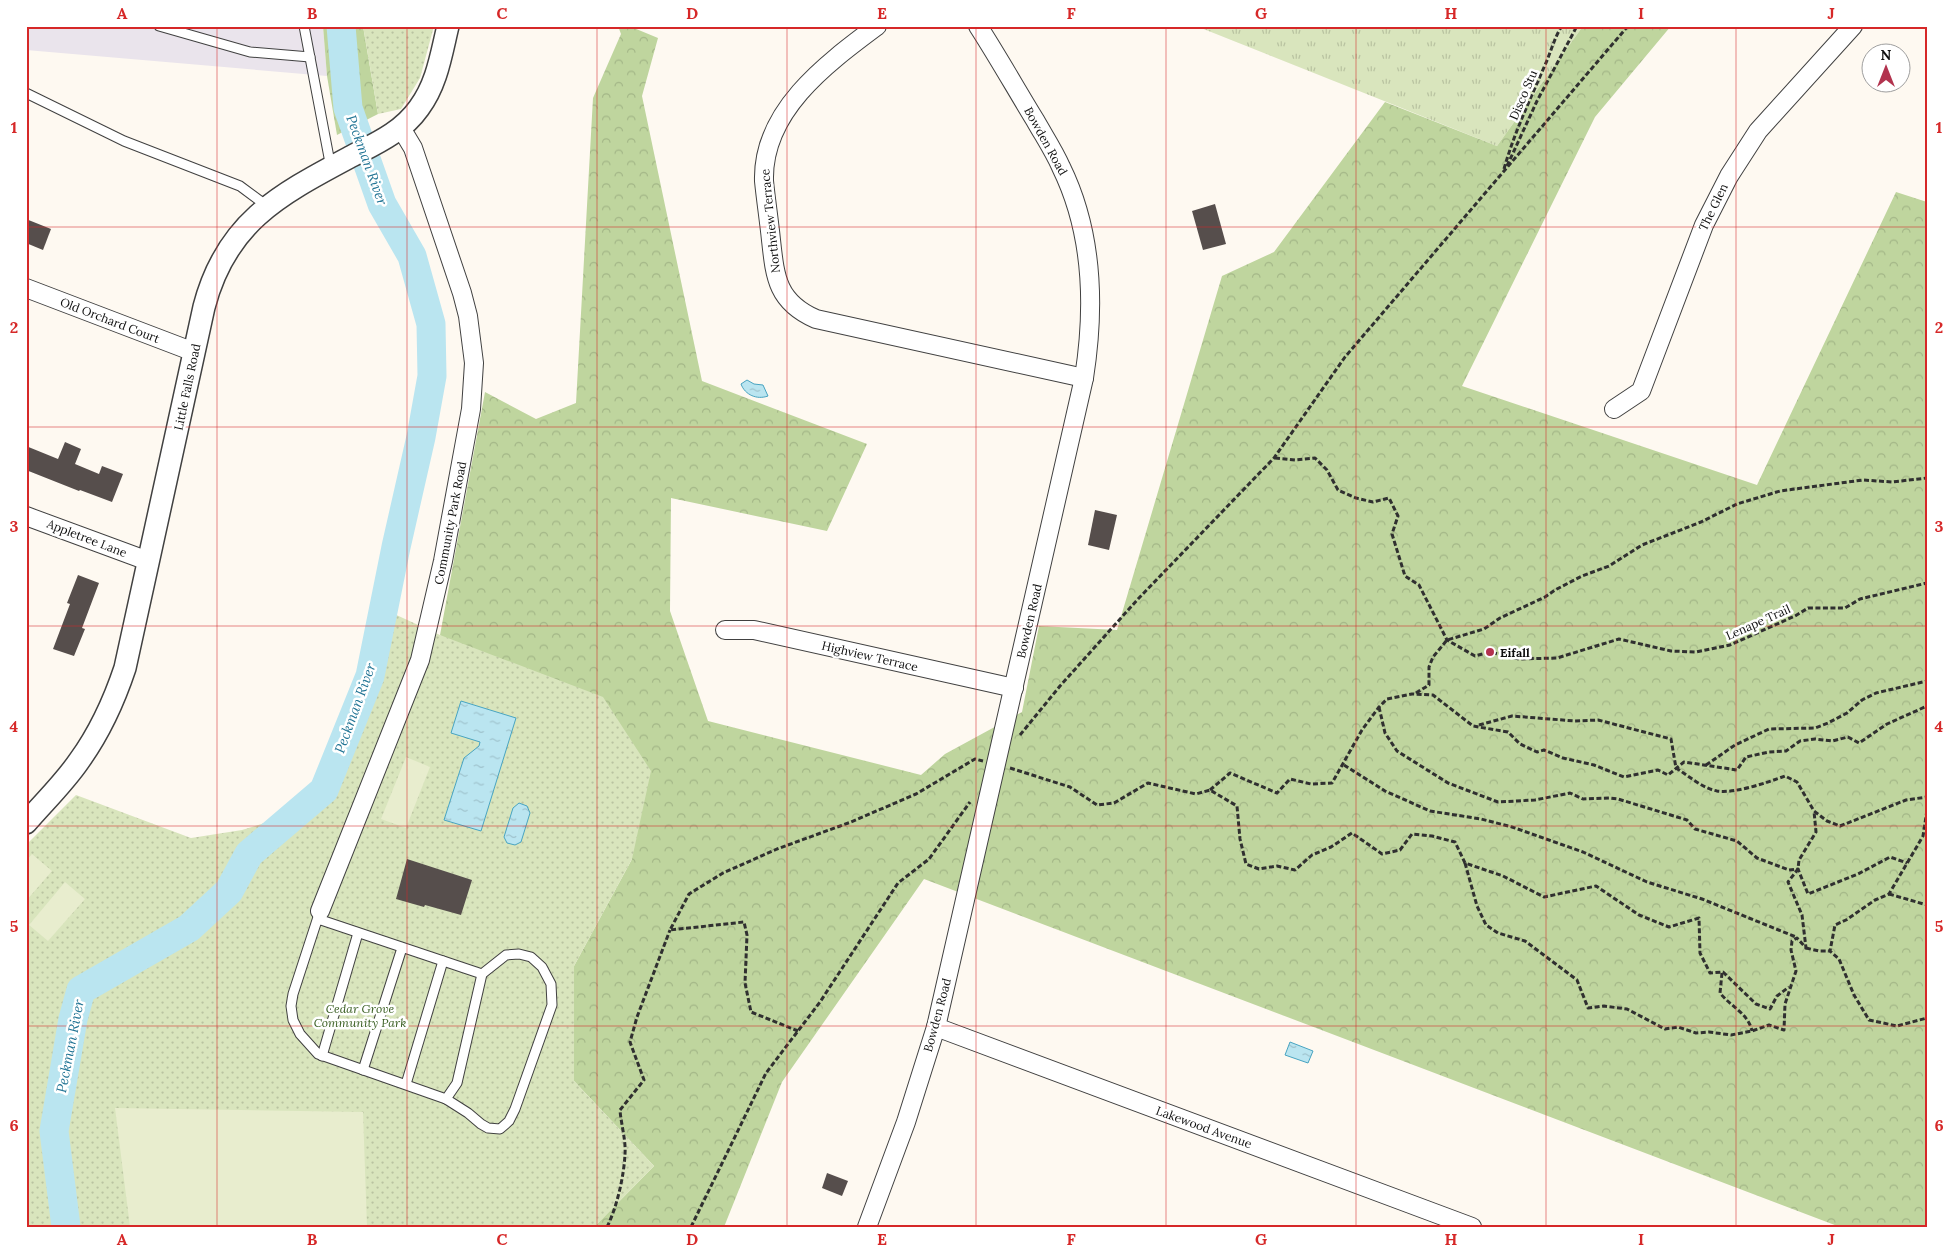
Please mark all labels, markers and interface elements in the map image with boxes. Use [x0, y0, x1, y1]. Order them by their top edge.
text: A [117, 3, 128, 23]
text: B [307, 3, 318, 23]
text: C [496, 3, 508, 23]
text: D [686, 3, 698, 23]
text: E [877, 3, 887, 23]
text: F [1066, 3, 1076, 23]
text: G [1255, 3, 1267, 23]
text: H [1445, 3, 1458, 23]
text: I [1638, 3, 1644, 23]
text: J [1827, 3, 1835, 23]
north arrow [1860, 42, 1910, 92]
text: N [1881, 46, 1892, 64]
street label: Disco Stu [1506, 68, 1540, 122]
street label: Bowden Road [1021, 104, 1071, 178]
water label: Peckman River [342, 112, 392, 208]
text: 1 [11, 117, 17, 137]
text: 1 [1936, 117, 1942, 137]
street label: Northview Terrace [757, 168, 783, 274]
street label: The Glen [1695, 181, 1731, 233]
street label: Old Orchard Court [58, 294, 162, 346]
text: 2 [10, 317, 18, 337]
text: 2 [1935, 317, 1943, 337]
street label: Little Falls Road [170, 342, 204, 432]
street label: Community Park Road [431, 460, 469, 586]
street label: Appletree Lane [44, 515, 130, 560]
text: 3 [10, 516, 19, 536]
text: 3 [1935, 516, 1944, 536]
street label: Bowden Road [1013, 582, 1045, 660]
street label: Lenape Trail [1723, 601, 1793, 643]
street label: Highview Terrace [820, 638, 920, 674]
place label: Eifall [1500, 645, 1530, 660]
marker: Eifall [1484, 646, 1496, 658]
water label: Peckman River [330, 660, 380, 756]
text: 4 [10, 716, 19, 736]
text: 4 [1935, 716, 1944, 736]
text: 5 [10, 916, 19, 936]
text: 5 [1935, 916, 1944, 936]
street label: Bowden Road [920, 976, 954, 1054]
water label: Peckman River [52, 997, 88, 1094]
park label: Cedar Grove Community Park [314, 1001, 406, 1030]
street label: Lakewood Avenue [1154, 1103, 1254, 1151]
text: 6 [9, 1115, 19, 1135]
text: 6 [1934, 1115, 1944, 1135]
text: A [117, 1229, 128, 1249]
text: B [307, 1229, 318, 1249]
text: C [496, 1229, 508, 1249]
text: D [686, 1229, 698, 1249]
text: E [877, 1229, 887, 1249]
text: F [1066, 1229, 1076, 1249]
text: G [1255, 1229, 1267, 1249]
text: H [1445, 1229, 1458, 1249]
text: I [1638, 1229, 1644, 1249]
text: J [1827, 1229, 1835, 1249]

